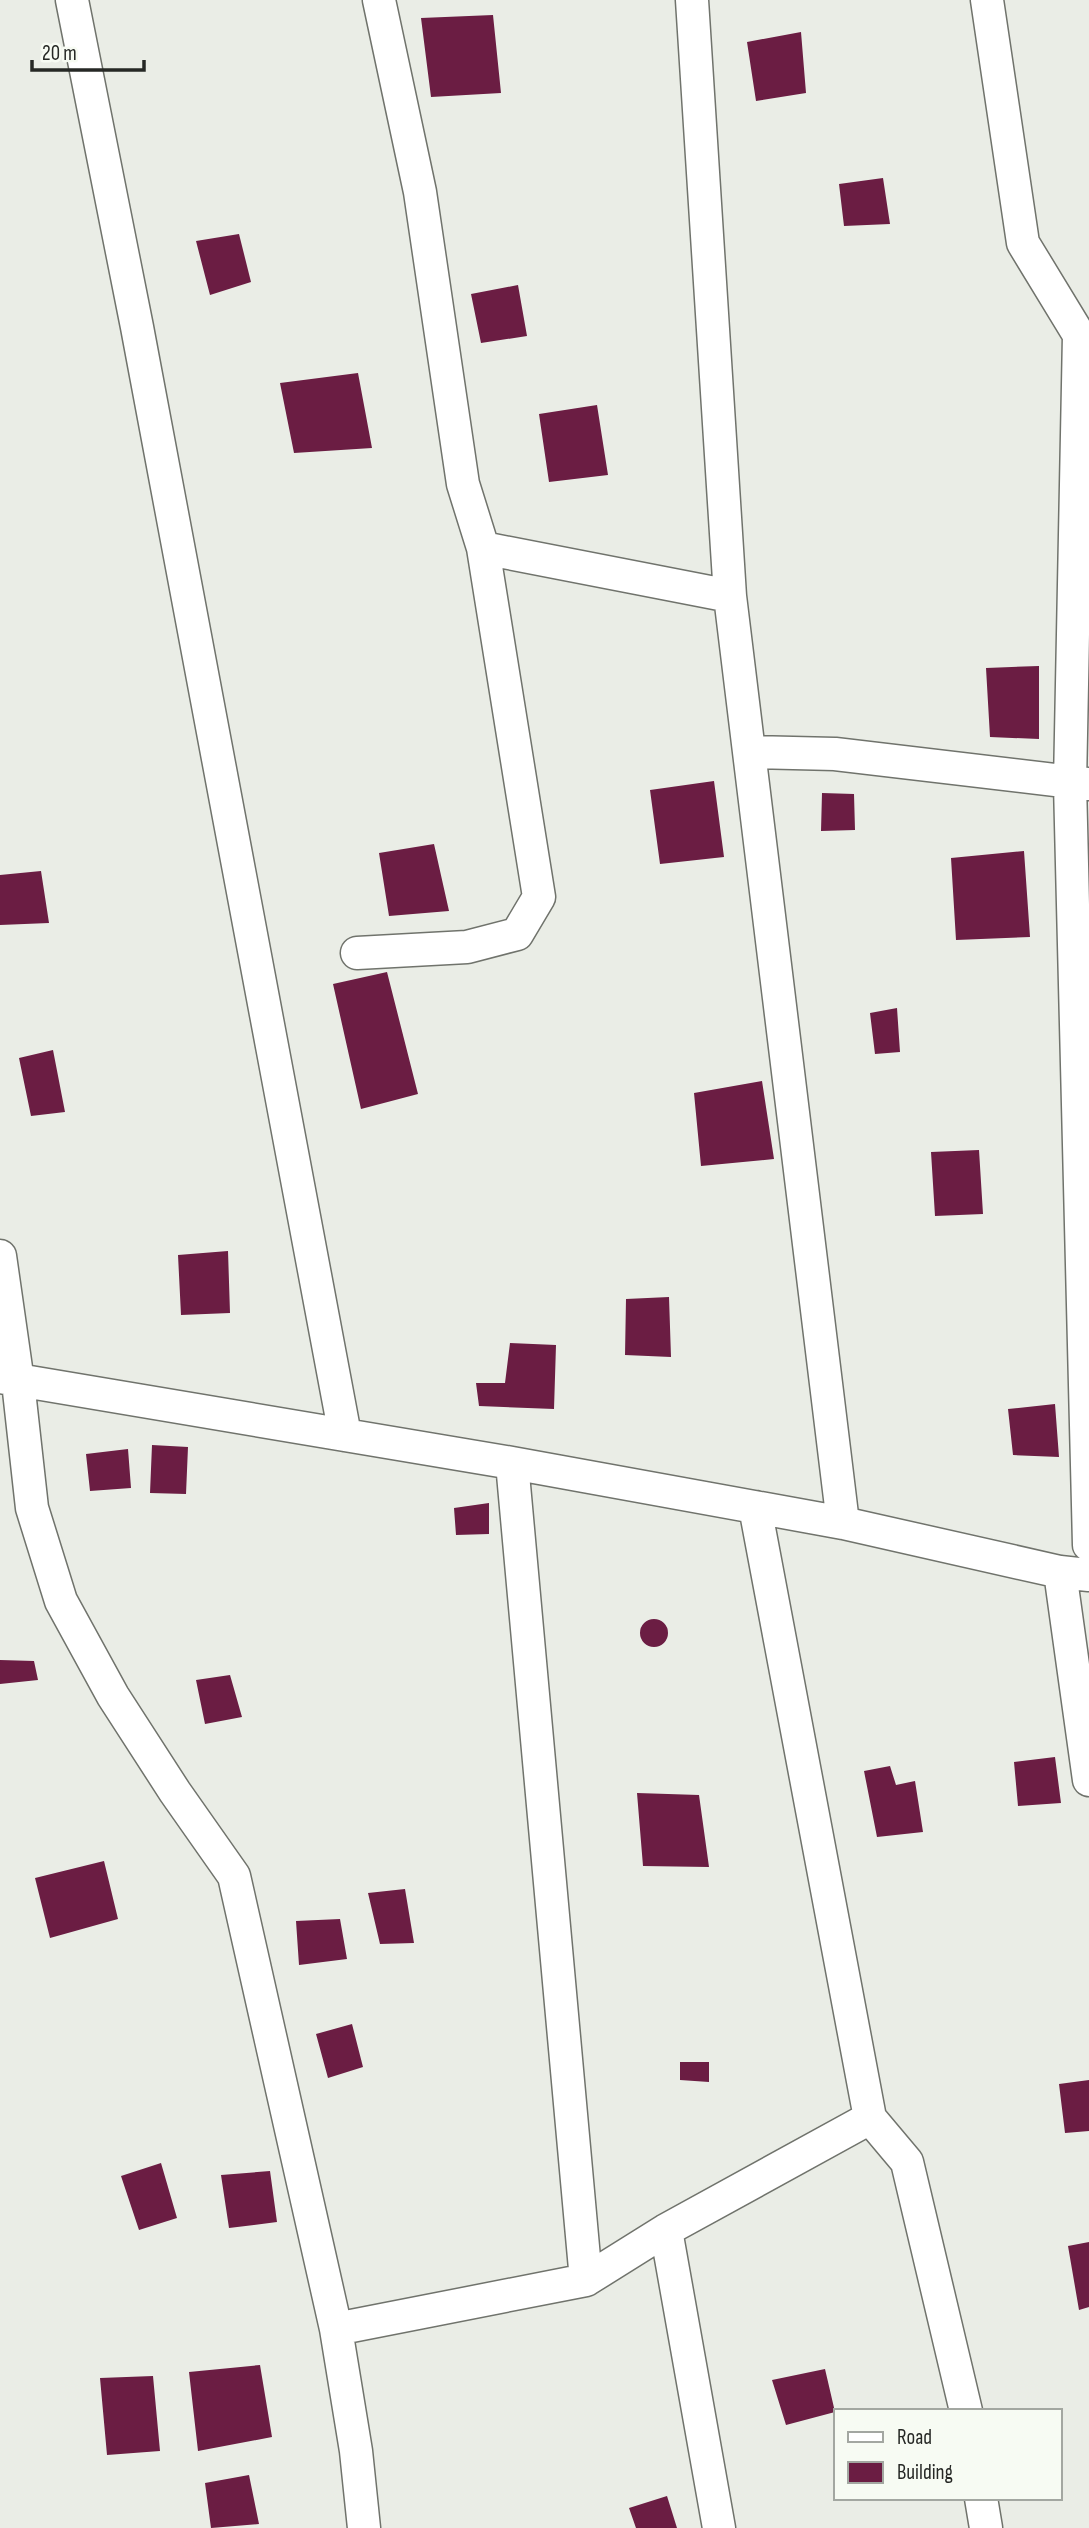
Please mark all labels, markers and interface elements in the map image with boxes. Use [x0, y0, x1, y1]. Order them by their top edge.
scale bar [32, 28, 144, 72]
text: 20 m [42, 41, 77, 66]
legend [834, 2409, 1061, 2500]
text: Road [897, 2425, 932, 2450]
text: Building [897, 2460, 953, 2485]

